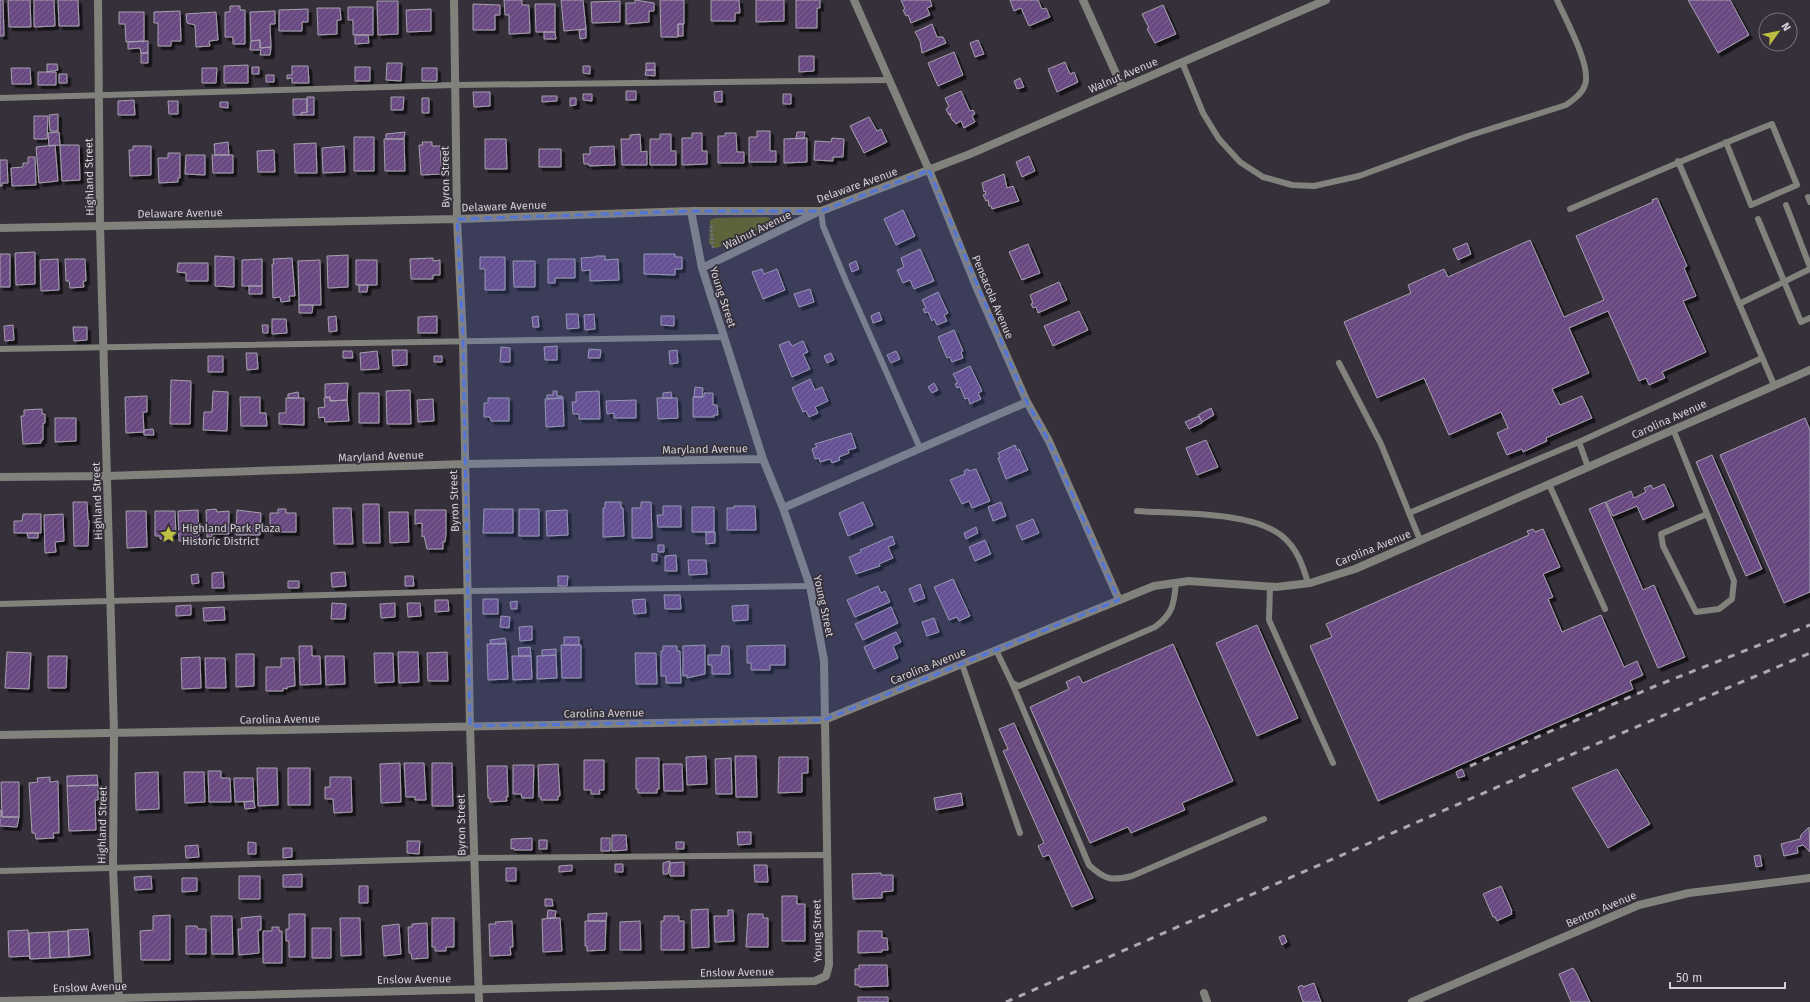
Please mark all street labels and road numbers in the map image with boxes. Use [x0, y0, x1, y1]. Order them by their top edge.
street label: Walnut Avenue [1087, 55, 1160, 96]
street label: Highland Street [82, 138, 97, 216]
street label: Byron Street [438, 146, 453, 208]
street label: Delaware Avenue [815, 165, 899, 206]
street label: Delaware Avenue [461, 199, 547, 214]
street label: Delaware Avenue [137, 206, 223, 221]
street label: Walnut Avenue [721, 208, 793, 253]
street label: Pensacola Avenue [969, 253, 1016, 341]
street label: Young Street [707, 265, 738, 329]
street label: Carolina Avenue [1630, 397, 1709, 442]
street label: Maryland Avenue [662, 442, 748, 457]
street label: Maryland Avenue [338, 449, 424, 464]
street label: Highland Street [90, 462, 105, 540]
street label: Byron Street [447, 470, 462, 532]
street label: Carolina Avenue [1333, 527, 1413, 570]
street label: Young Street [811, 574, 836, 638]
street label: Carolina Avenue [888, 645, 968, 688]
street label: Carolina Avenue [564, 706, 644, 721]
street label: Carolina Avenue [240, 712, 320, 727]
street label: Highland Street [95, 786, 110, 864]
street label: Byron Street [454, 794, 469, 856]
street label: Benton Avenue [1564, 889, 1638, 930]
street label: Young Street [810, 899, 825, 963]
street label: Enslow Avenue [700, 965, 774, 980]
street label: Enslow Avenue [377, 972, 451, 987]
street label: Enslow Avenue [53, 980, 127, 995]

